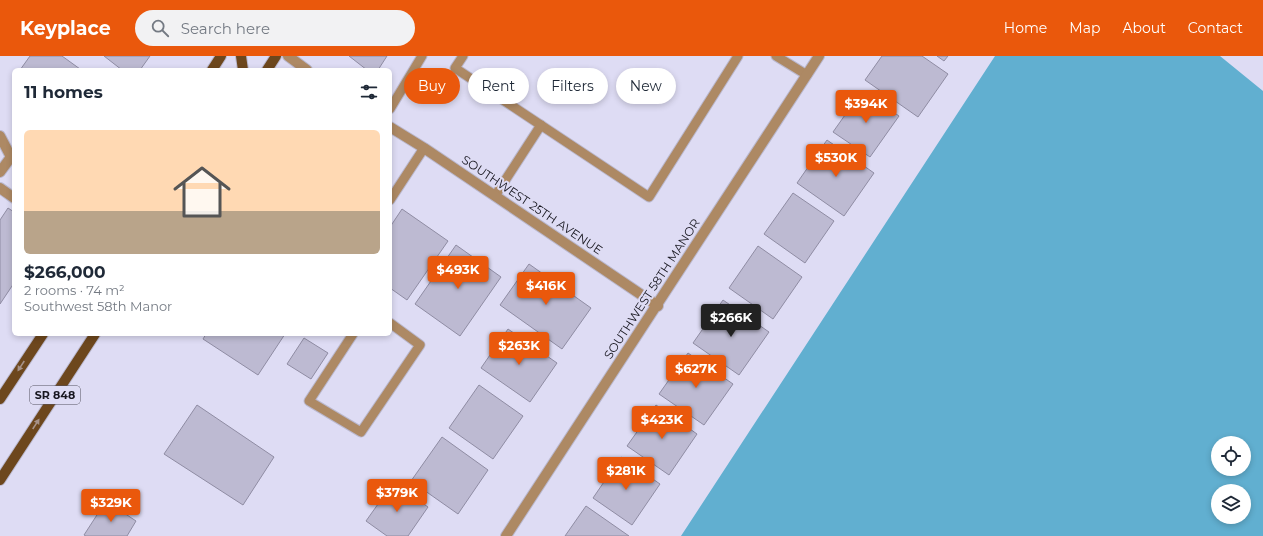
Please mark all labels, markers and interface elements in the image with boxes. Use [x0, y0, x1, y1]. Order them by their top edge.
search box [135, 10, 415, 46]
text: Keyplace [20, 17, 111, 40]
icon: search [149, 17, 171, 39]
text: Search here [181, 19, 270, 38]
text: Home [1004, 19, 1047, 37]
text: Map [1069, 19, 1100, 37]
text: About [1122, 19, 1166, 37]
text: Contact [1188, 19, 1243, 37]
chip: Buy [404, 68, 460, 104]
chip: Rent [468, 68, 529, 104]
chip: Filters [537, 68, 608, 104]
chip: New [616, 68, 676, 104]
icon: filters [358, 81, 380, 103]
text: 11 homes [24, 82, 103, 102]
pin: $394K [838, 90, 894, 124]
text: $394K [845, 95, 887, 111]
pin: $530K [808, 144, 864, 178]
text: $530K [815, 149, 857, 165]
street label: SOUTHWEST 25TH AVENUE [459, 152, 606, 257]
icon: home [166, 156, 238, 228]
street label: SOUTHWEST 58TH MANOR [601, 215, 703, 362]
pin: $493K [430, 256, 486, 290]
text: $493K [437, 261, 479, 277]
text: $266,000 [24, 262, 106, 282]
pin: $416K [518, 272, 574, 306]
text: $416K [526, 277, 566, 293]
text: 2 rooms · 74 m² [24, 282, 125, 298]
text: Southwest 58th Manor [24, 298, 172, 314]
pin: $266K [703, 304, 759, 338]
text: $266K [710, 309, 752, 325]
pin: $263K [491, 332, 547, 366]
text: $263K [498, 337, 540, 353]
pin: $627K [668, 355, 724, 389]
text: $627K [675, 360, 717, 376]
one-way arrow [17, 361, 25, 371]
road number: SR 848 [30, 386, 80, 404]
pin: $423K [634, 406, 690, 440]
text: $423K [641, 411, 683, 427]
one-way arrow [33, 418, 40, 429]
map controls [1211, 436, 1251, 524]
button: locate [1211, 436, 1251, 476]
pin: $281K [598, 457, 654, 491]
text: $281K [606, 462, 646, 478]
pin: $379K [369, 479, 425, 513]
text: $379K [376, 484, 418, 500]
button: layers [1211, 484, 1251, 524]
pin: $329K [83, 489, 139, 523]
text: $329K [90, 494, 132, 510]

